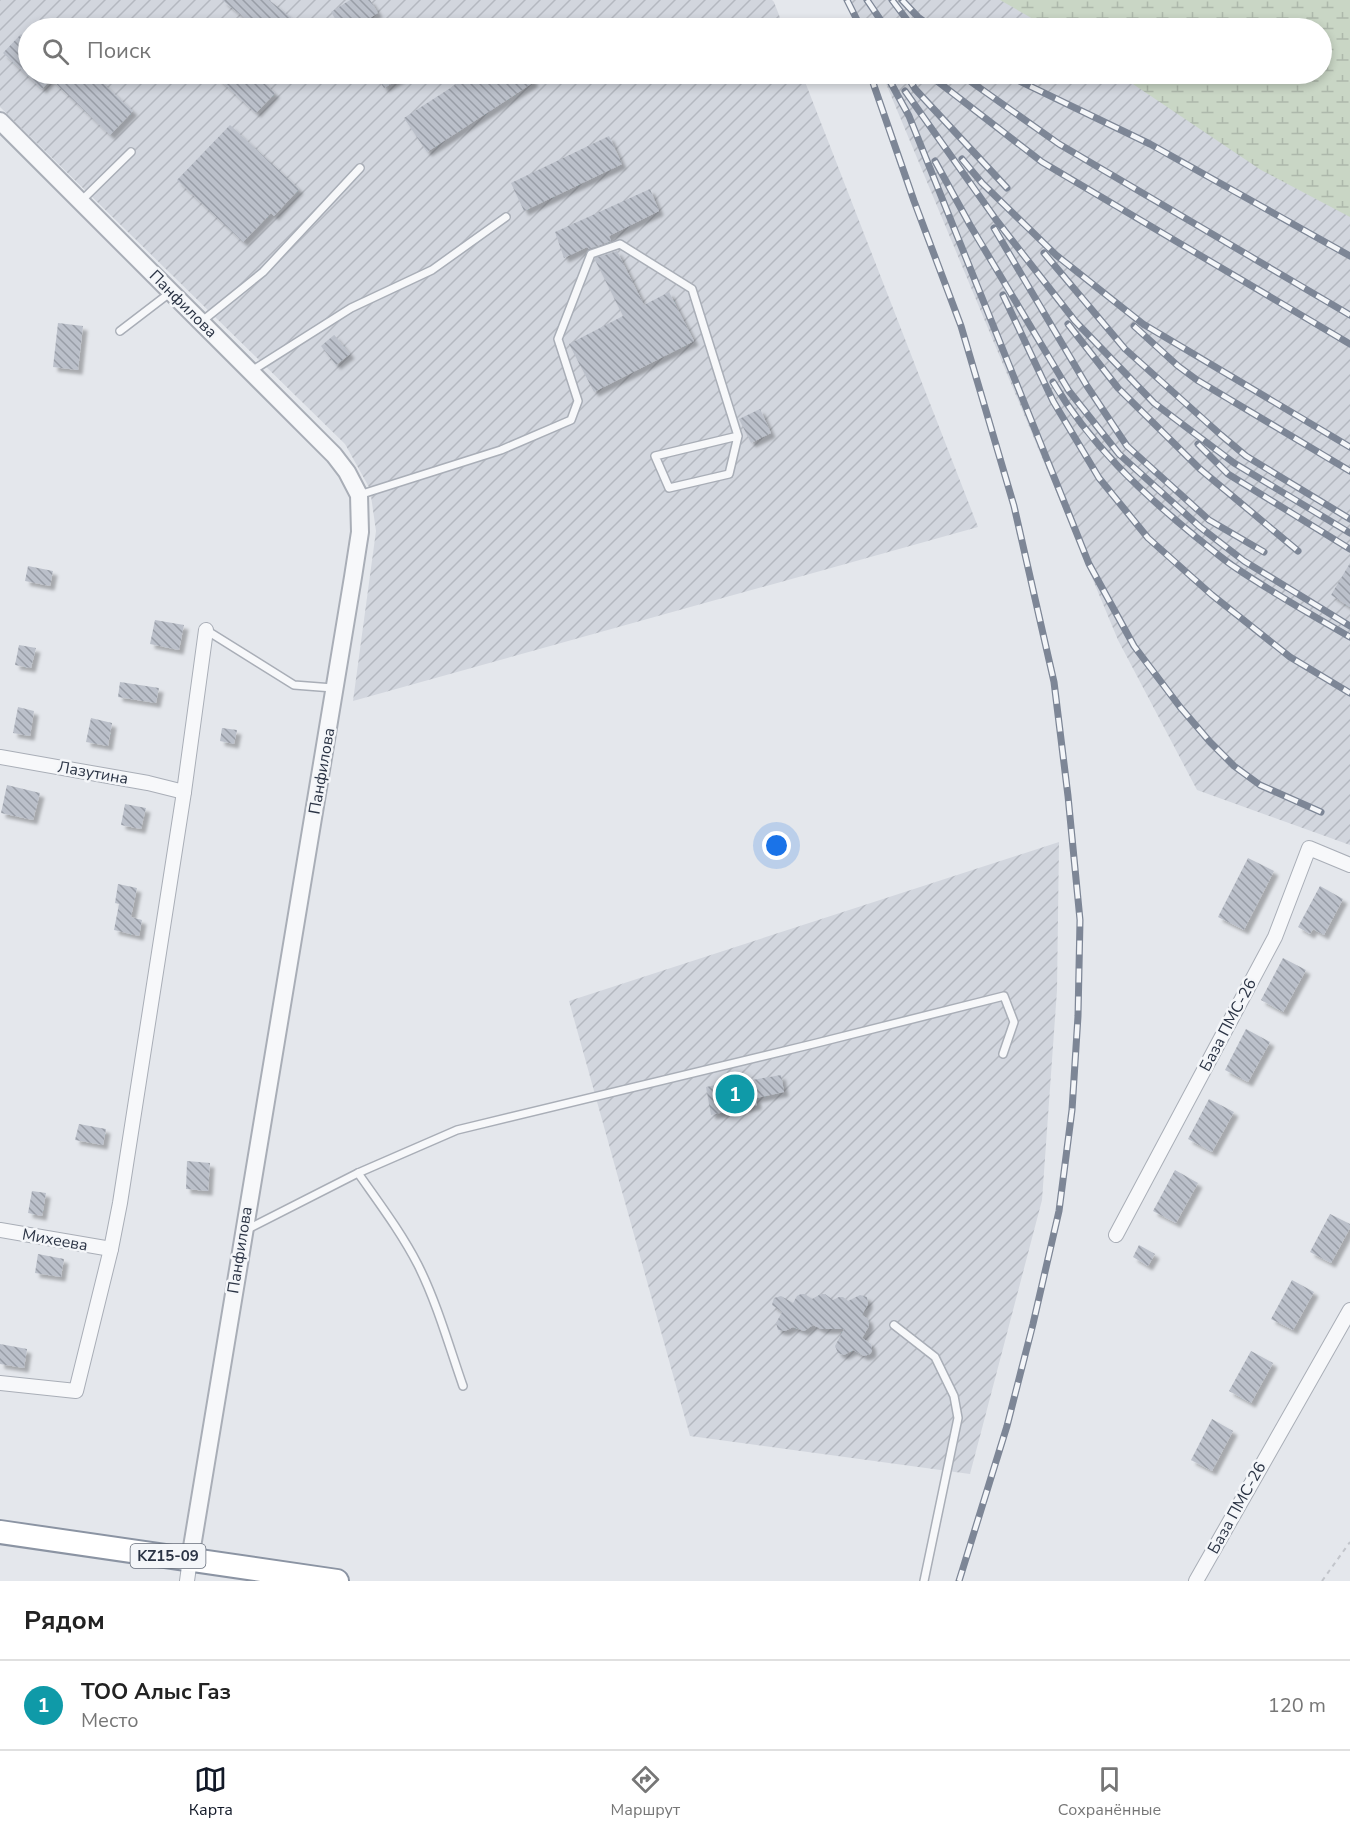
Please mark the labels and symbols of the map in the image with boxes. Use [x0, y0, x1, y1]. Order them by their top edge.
street label: Панфилова [144, 265, 222, 343]
street label: Панфилова [304, 726, 340, 816]
street label: Лазутина [56, 756, 130, 790]
your location [762, 831, 791, 860]
street label: База ПМС-26 [1194, 975, 1262, 1075]
pin: 1 [716, 1072, 754, 1116]
street label: Панфилова [222, 1205, 258, 1295]
street label: Михеева [21, 1223, 89, 1257]
street label: База ПМС-26 [1203, 1458, 1271, 1558]
road number: KZ15-09 [130, 1544, 206, 1568]

